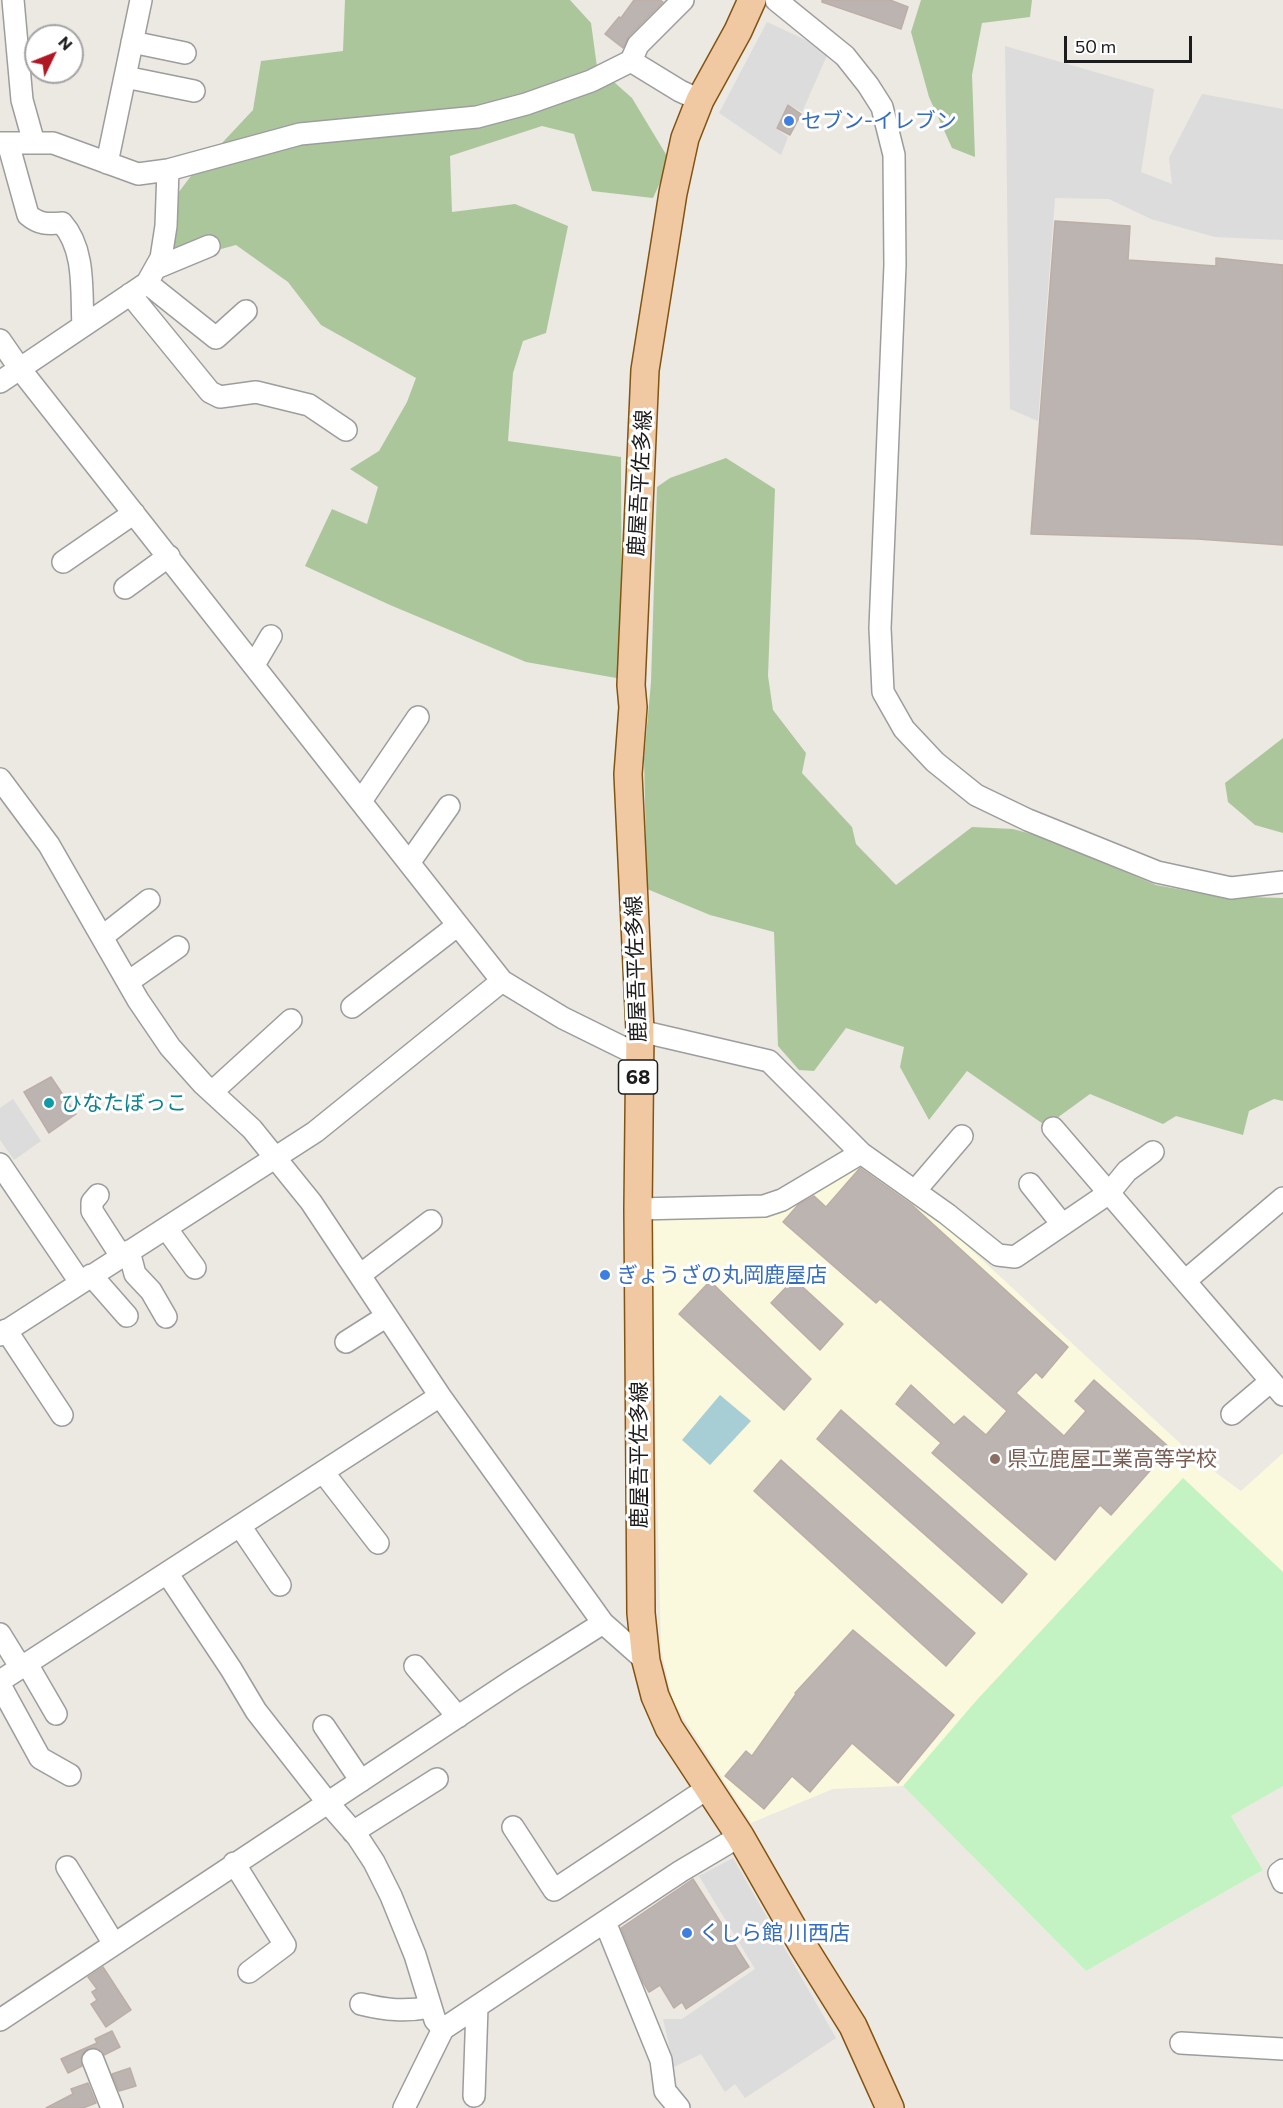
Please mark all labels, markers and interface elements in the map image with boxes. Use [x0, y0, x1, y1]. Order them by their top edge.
north arrow [24, 24, 84, 84]
scale bar [1067, 24, 1194, 62]
text: N [55, 32, 77, 54]
text: 50 m [1075, 35, 1116, 57]
place label: セブン-イレブン [801, 108, 957, 134]
marker: セブン-イレブン [782, 114, 796, 128]
street label: 鹿屋吾平佐多線 [624, 409, 656, 557]
street label: 鹿屋吾平佐多線 [621, 895, 651, 1043]
road number: 68 [618, 1060, 658, 1094]
place label: ひなたぼっこ [61, 1090, 187, 1116]
marker: ひなたぼっこ [42, 1096, 56, 1110]
place label: ぎょうざの丸岡鹿屋店 [617, 1262, 827, 1288]
marker: ぎょうざの丸岡鹿屋店 [598, 1268, 612, 1282]
street label: 鹿屋吾平佐多線 [626, 1382, 652, 1528]
place label: 県立鹿屋工業高等学校 [1007, 1446, 1217, 1472]
marker: 県立鹿屋工業高等学校 [988, 1452, 1002, 1466]
place label: くしら館 川西店 [699, 1920, 850, 1946]
marker: くしら館 川西店 [680, 1926, 694, 1940]

